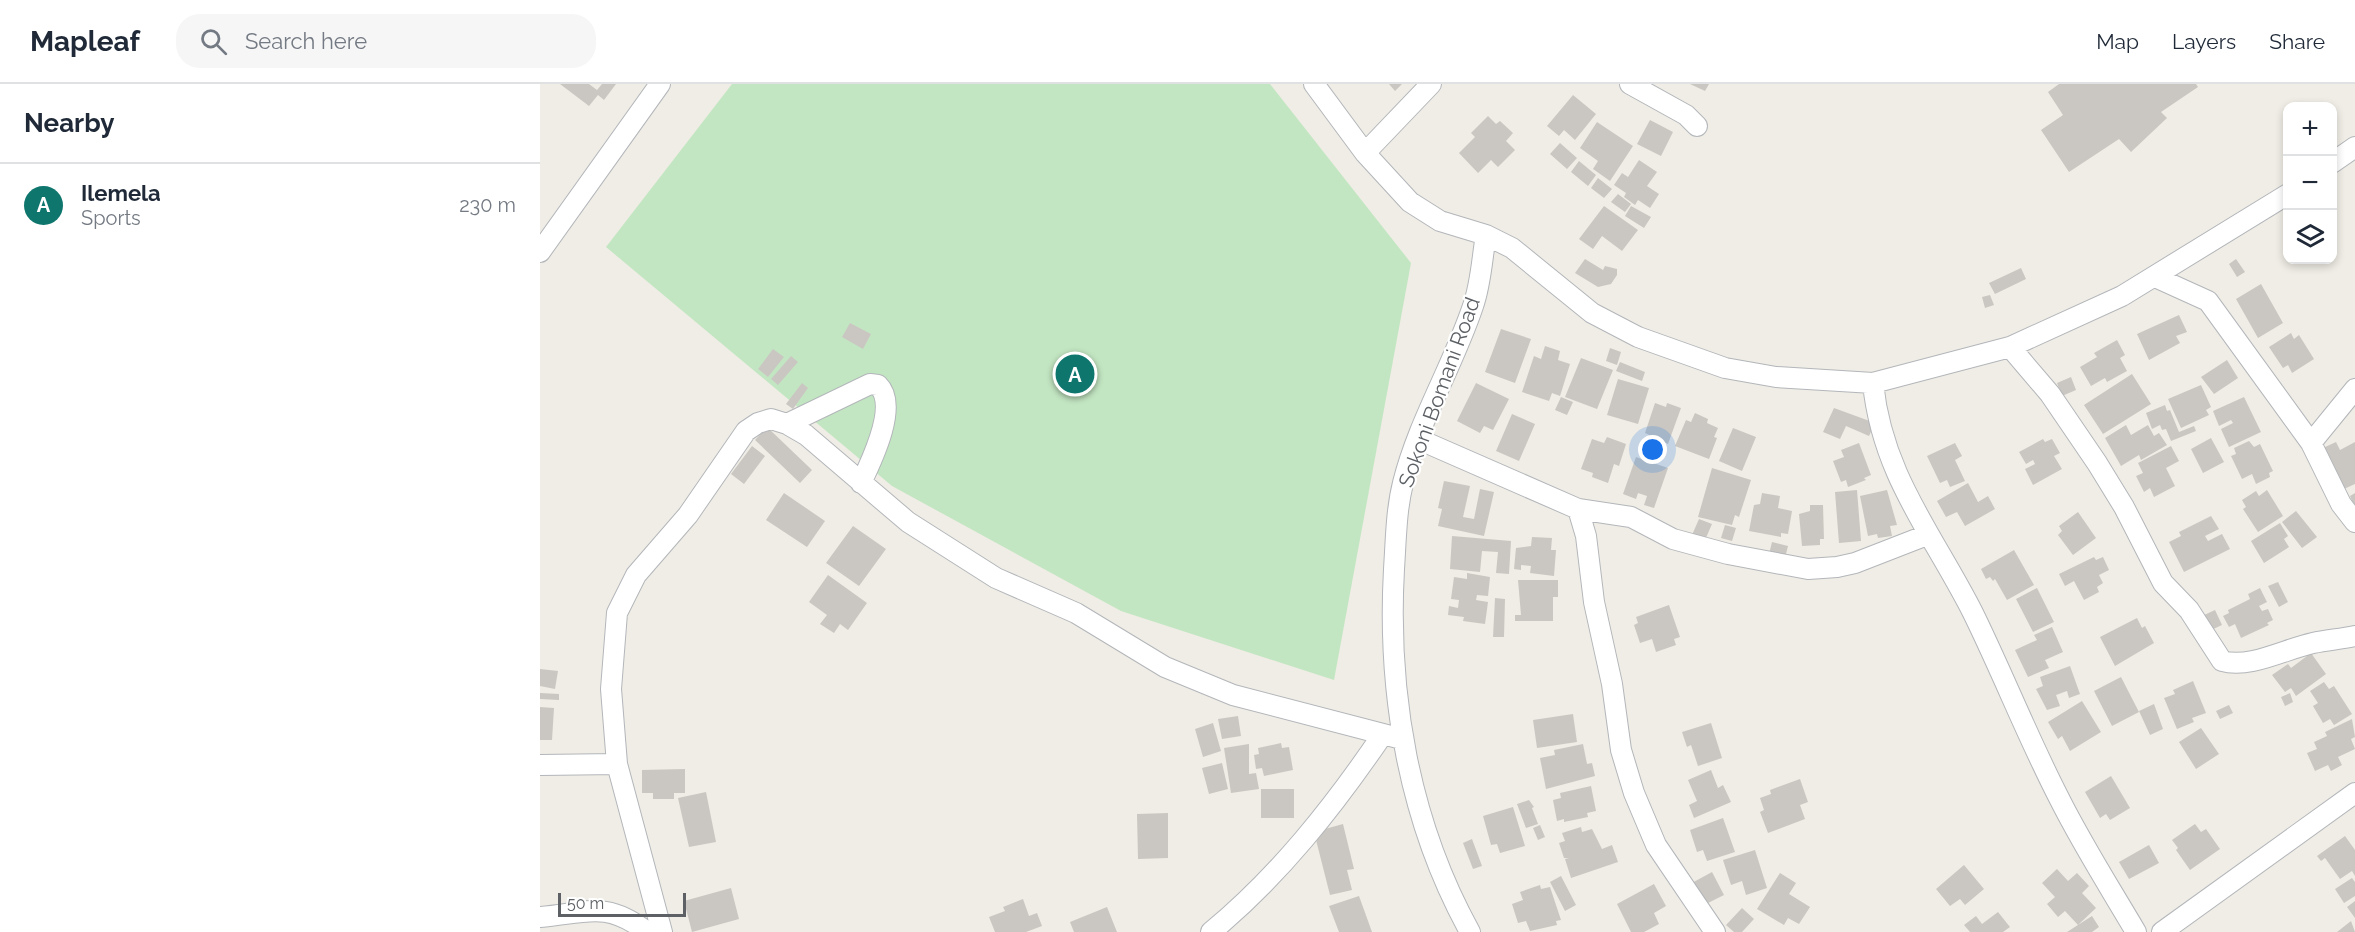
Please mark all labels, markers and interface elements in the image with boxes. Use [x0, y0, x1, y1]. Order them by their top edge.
search box [176, 14, 596, 68]
text: Mapleaf [30, 25, 140, 58]
icon: search [197, 25, 230, 58]
text: Search here [245, 28, 367, 54]
text: Map [2096, 29, 2139, 54]
text: Layers [2172, 29, 2236, 54]
text: Share [2269, 29, 2325, 54]
map controls [2283, 102, 2337, 264]
button: + [2283, 102, 2337, 156]
text: Nearby [24, 108, 114, 138]
button: − [2283, 156, 2337, 210]
text: Ilemela [81, 180, 161, 206]
text: A [37, 193, 50, 217]
text: 230 m [459, 193, 516, 217]
text: Sports [81, 206, 141, 230]
button: layers [2283, 210, 2337, 264]
street label: Sokoni Bomani Road [1393, 294, 1485, 490]
pin: A [1056, 352, 1094, 396]
your location [1638, 435, 1667, 464]
scale bar [558, 890, 686, 918]
text: 50 m [567, 894, 604, 913]

